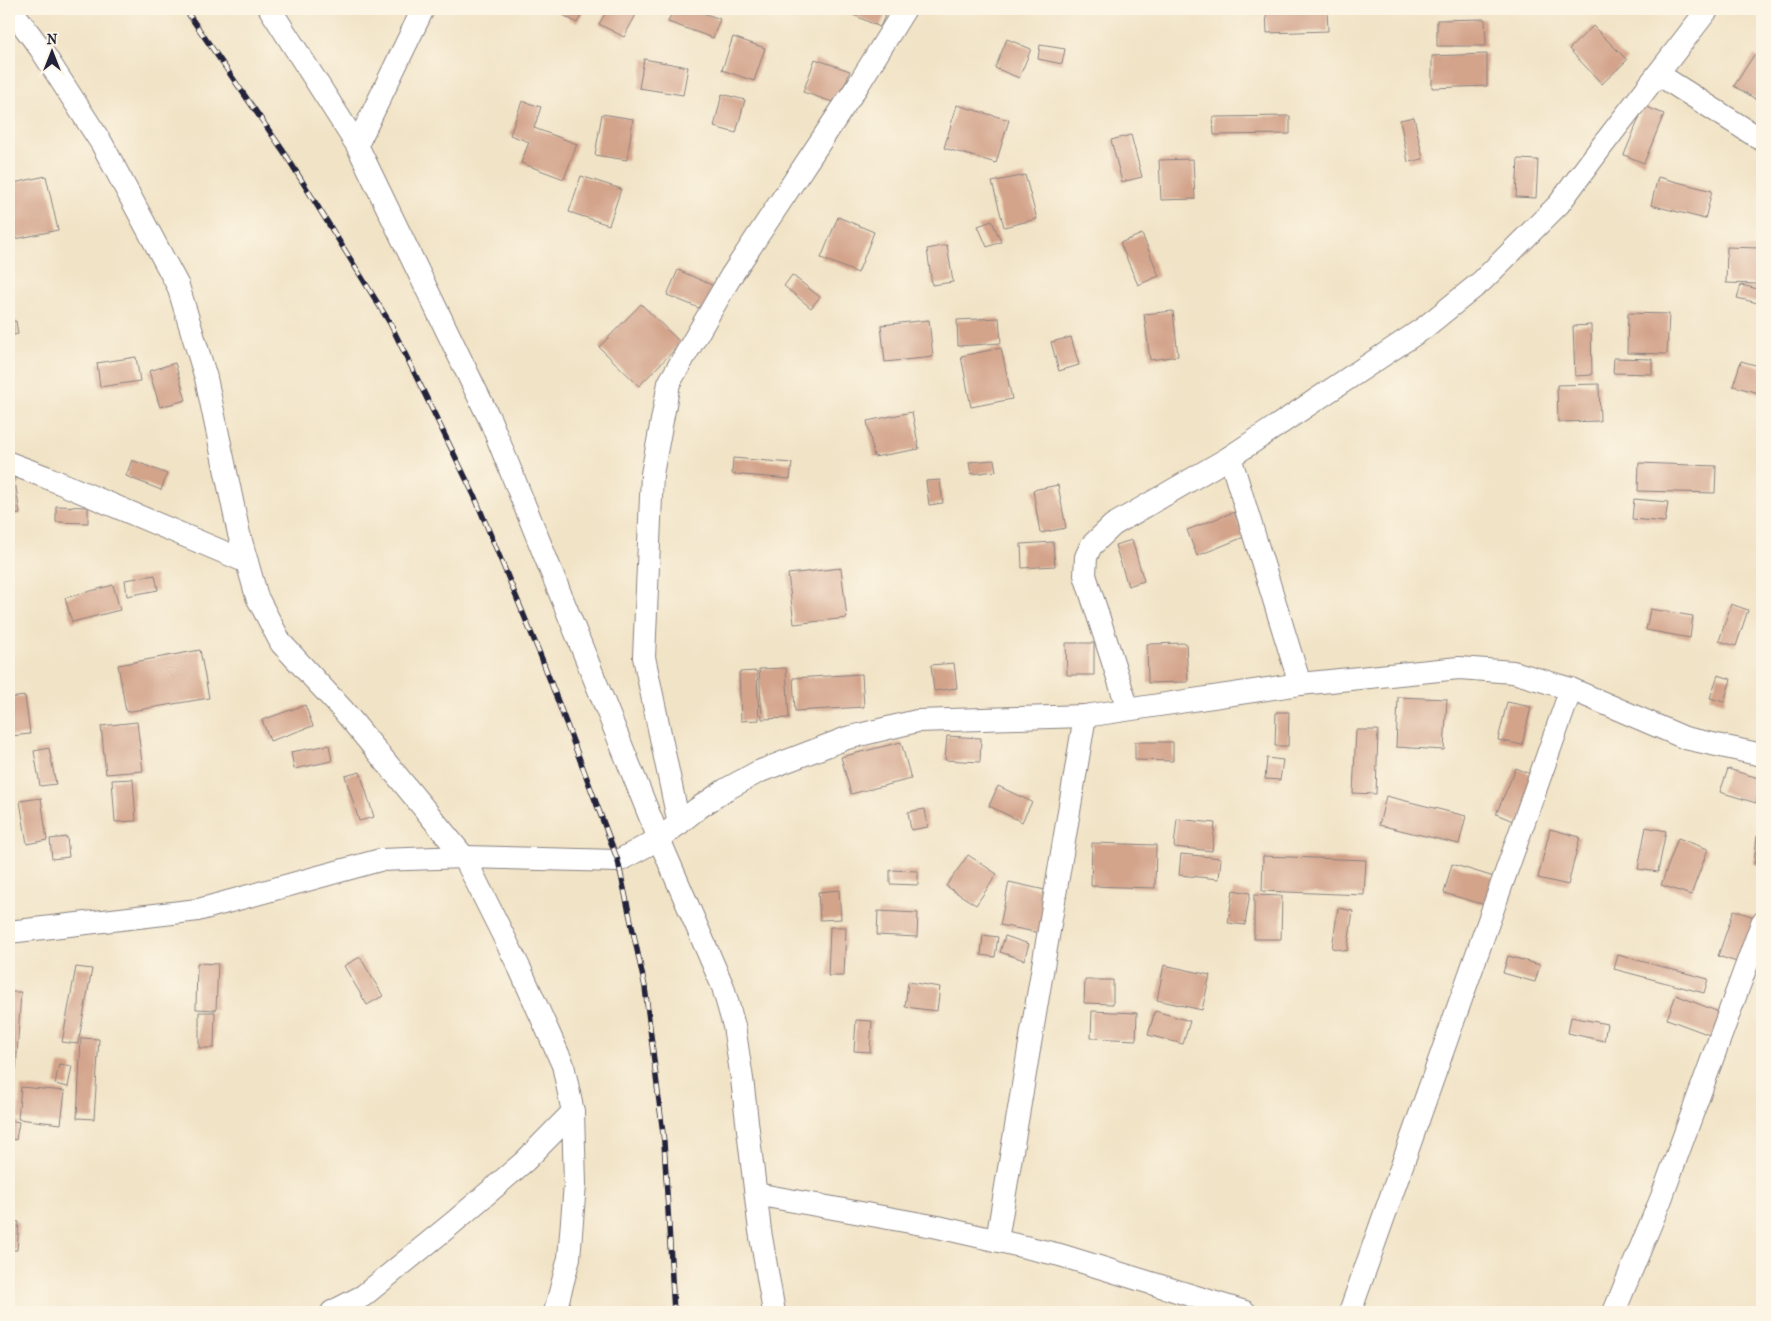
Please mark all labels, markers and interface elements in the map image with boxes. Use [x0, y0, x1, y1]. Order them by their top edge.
north arrow [28, 28, 78, 78]
text: N [47, 31, 58, 48]

